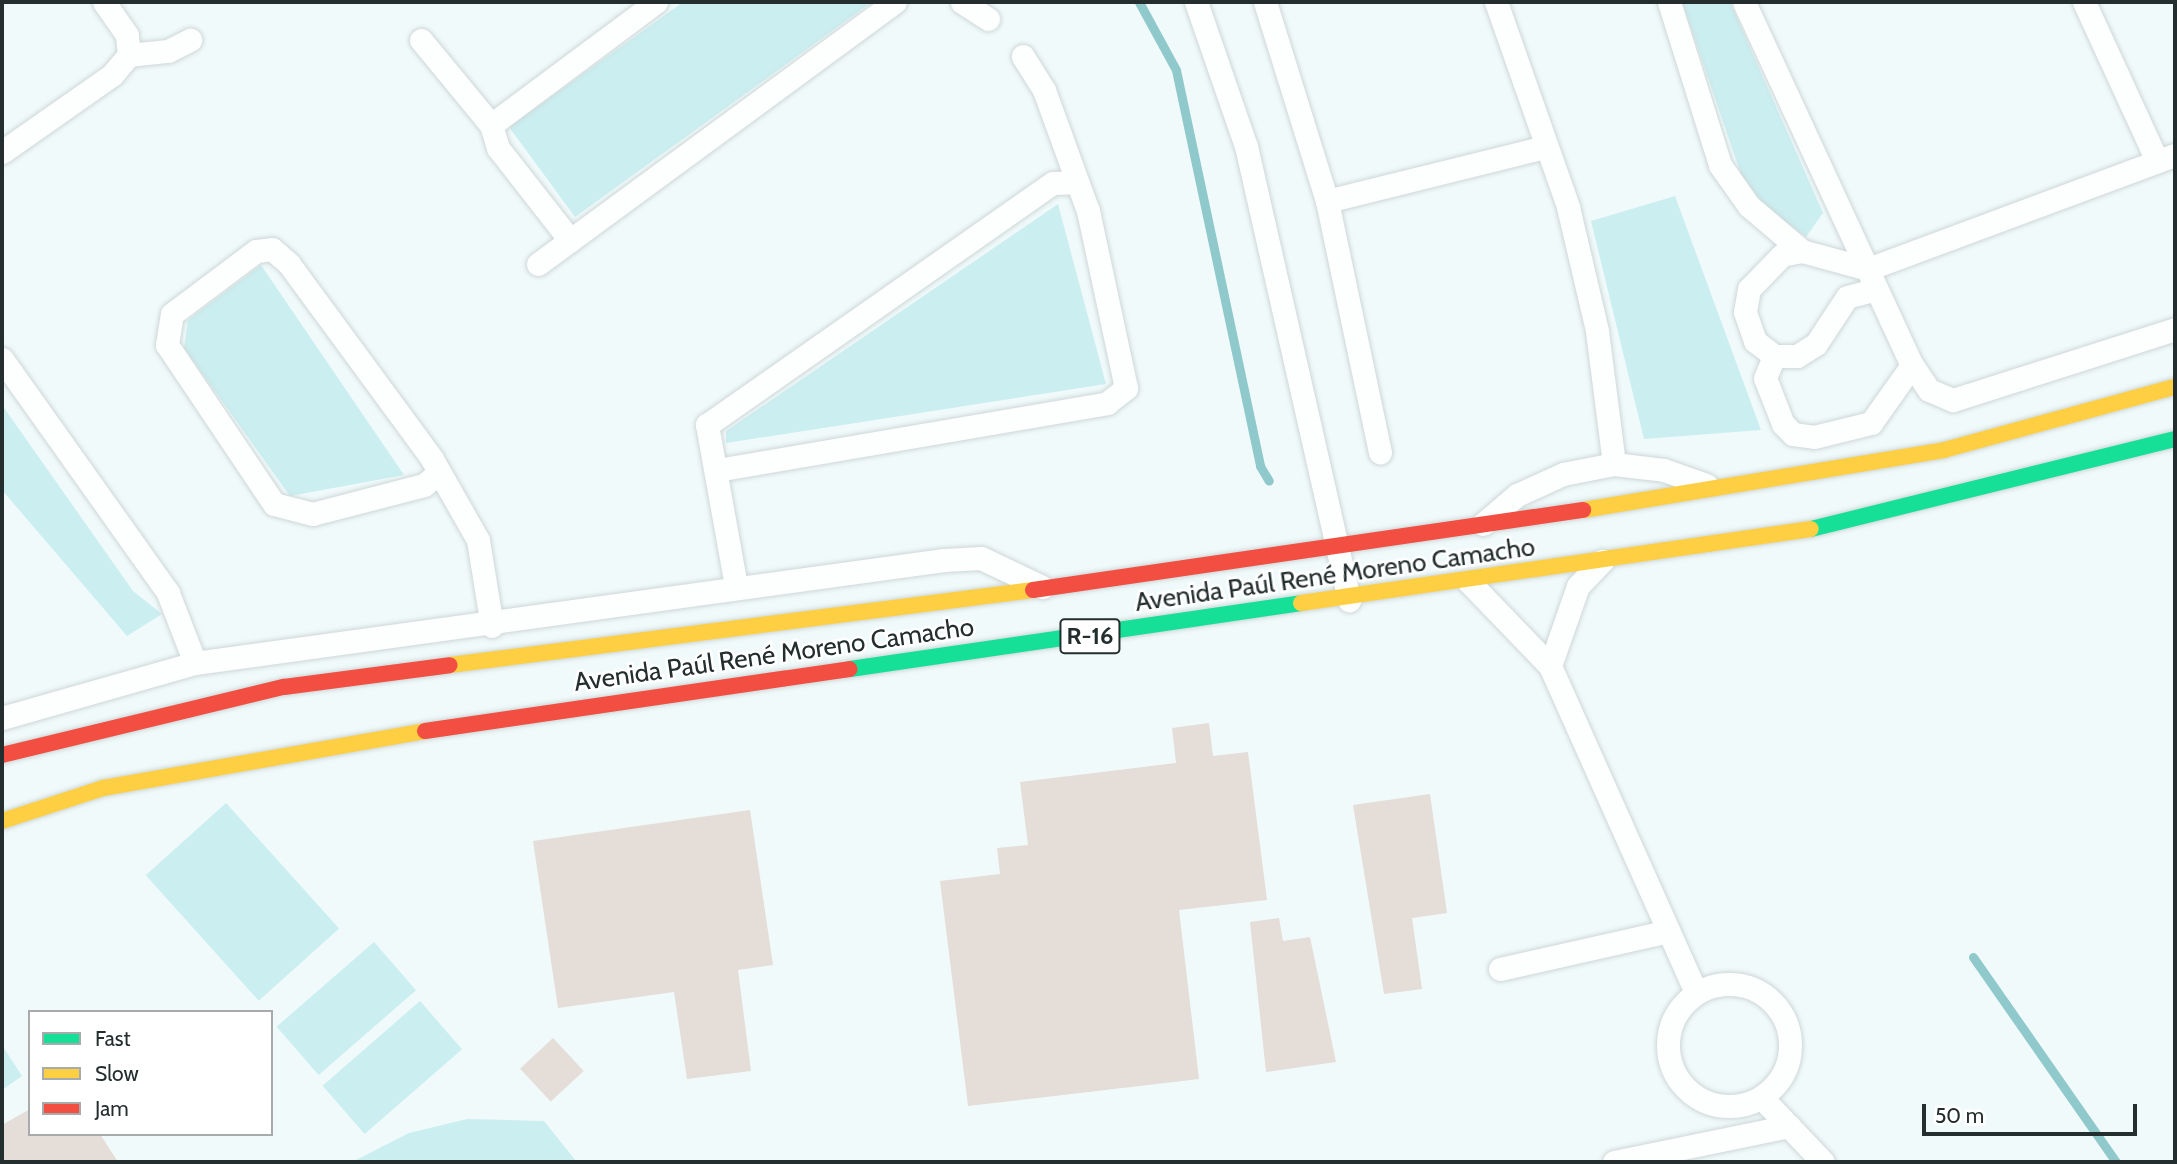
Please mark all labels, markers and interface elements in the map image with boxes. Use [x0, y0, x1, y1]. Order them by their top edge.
street label: Avenida Paúl René Moreno Camacho [1133, 531, 1537, 619]
street label: Avenida Paúl René Moreno Camacho [572, 611, 976, 699]
road number: R-16 [1058, 616, 1122, 656]
legend [28, 1010, 273, 1136]
text: Fast [95, 1026, 131, 1051]
text: Slow [95, 1061, 139, 1086]
scale bar [1925, 1090, 2140, 1134]
text: Jam [95, 1096, 129, 1121]
text: 50 m [1935, 1103, 1984, 1128]

